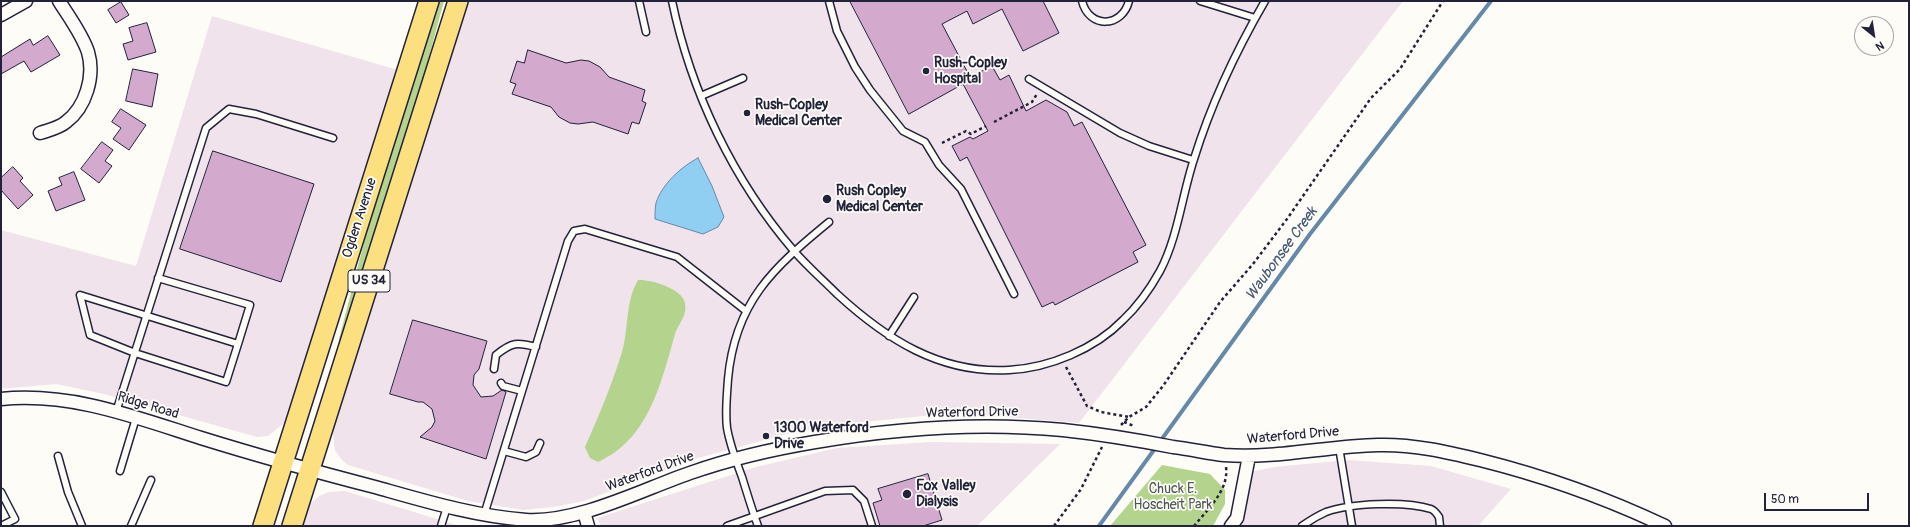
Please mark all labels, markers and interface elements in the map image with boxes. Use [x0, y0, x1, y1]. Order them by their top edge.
north arrow [1854, 16, 1894, 56]
text: N [1873, 38, 1886, 53]
place label: Rush-Copley Hospital [934, 55, 1007, 88]
marker: Rush-Copley Hospital [921, 66, 931, 76]
place label: Rush-Copley Medical Center [755, 97, 842, 130]
marker: Rush-Copley Medical Center [742, 108, 752, 118]
street label: Ogden Avenue [339, 176, 381, 260]
place label: Rush Copley Medical Center [836, 183, 923, 216]
marker: Rush Copley Medical Center [821, 193, 833, 205]
water label: Waubonsee Creek [1242, 204, 1322, 304]
road number: US 34 [348, 270, 390, 292]
street label: Ridge Road [115, 389, 181, 423]
street label: Waterford Drive [926, 404, 1018, 422]
place label: 1300 Waterford Drive [774, 420, 869, 452]
street label: Waterford Drive [1246, 424, 1340, 448]
marker: 1300 Waterford Drive [761, 431, 771, 441]
street label: Waterford Drive [604, 448, 696, 496]
place label: Fox Valley Dialysis [916, 478, 976, 510]
park label: Chuck E. Hoscheit Park [1134, 481, 1212, 514]
scale bar [1766, 485, 1871, 511]
marker: Fox Valley Dialysis [901, 488, 913, 500]
text: 50 m [1771, 492, 1799, 507]

